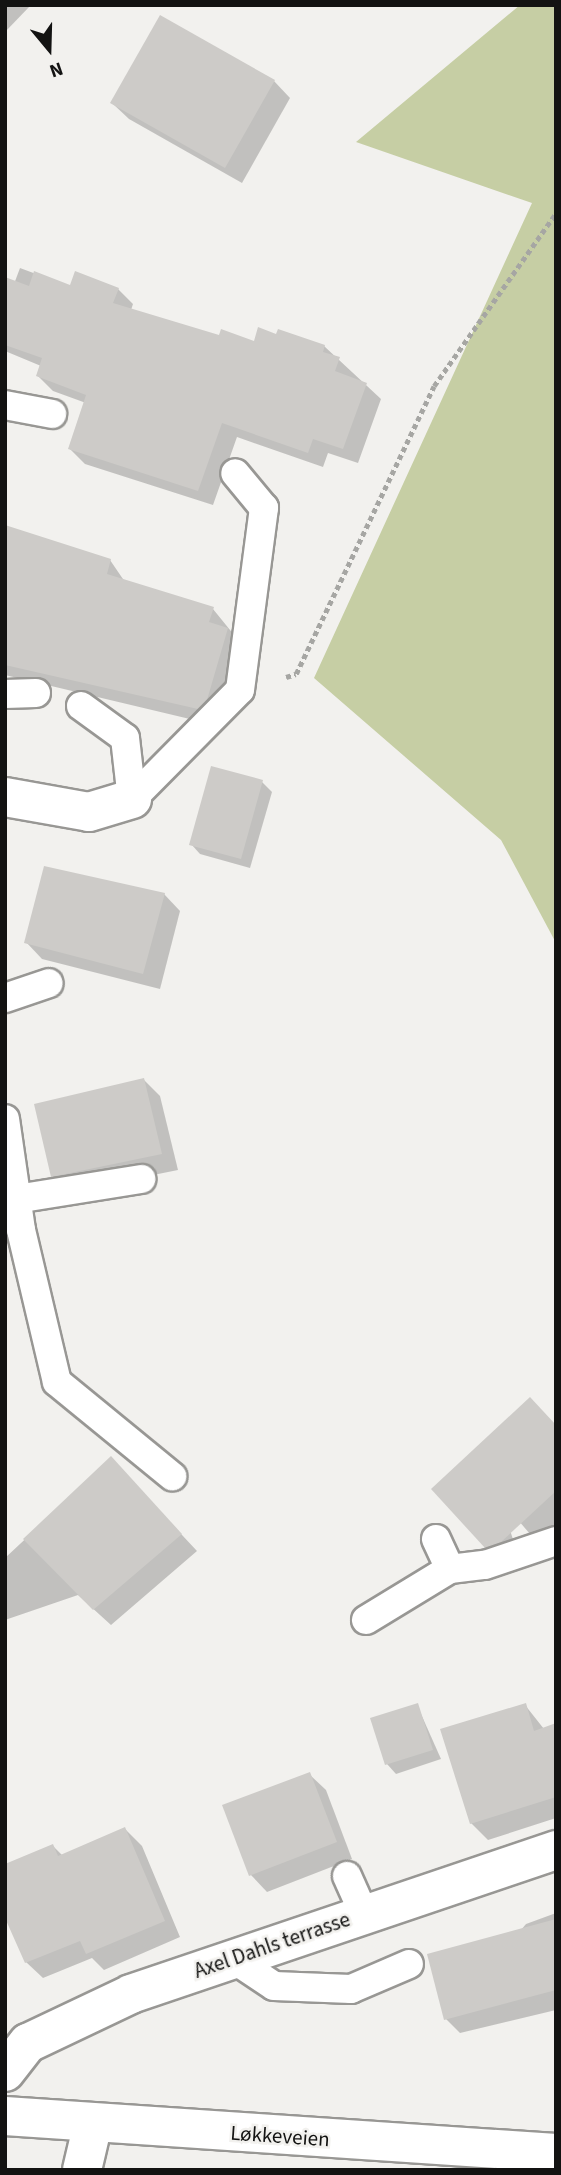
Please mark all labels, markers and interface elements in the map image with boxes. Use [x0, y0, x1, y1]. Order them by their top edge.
north arrow [14, 14, 84, 84]
text: N [46, 55, 66, 84]
street label: Axel Dahls terrasse [191, 1906, 353, 1984]
street label: Løkkeveien [229, 2120, 331, 2152]

